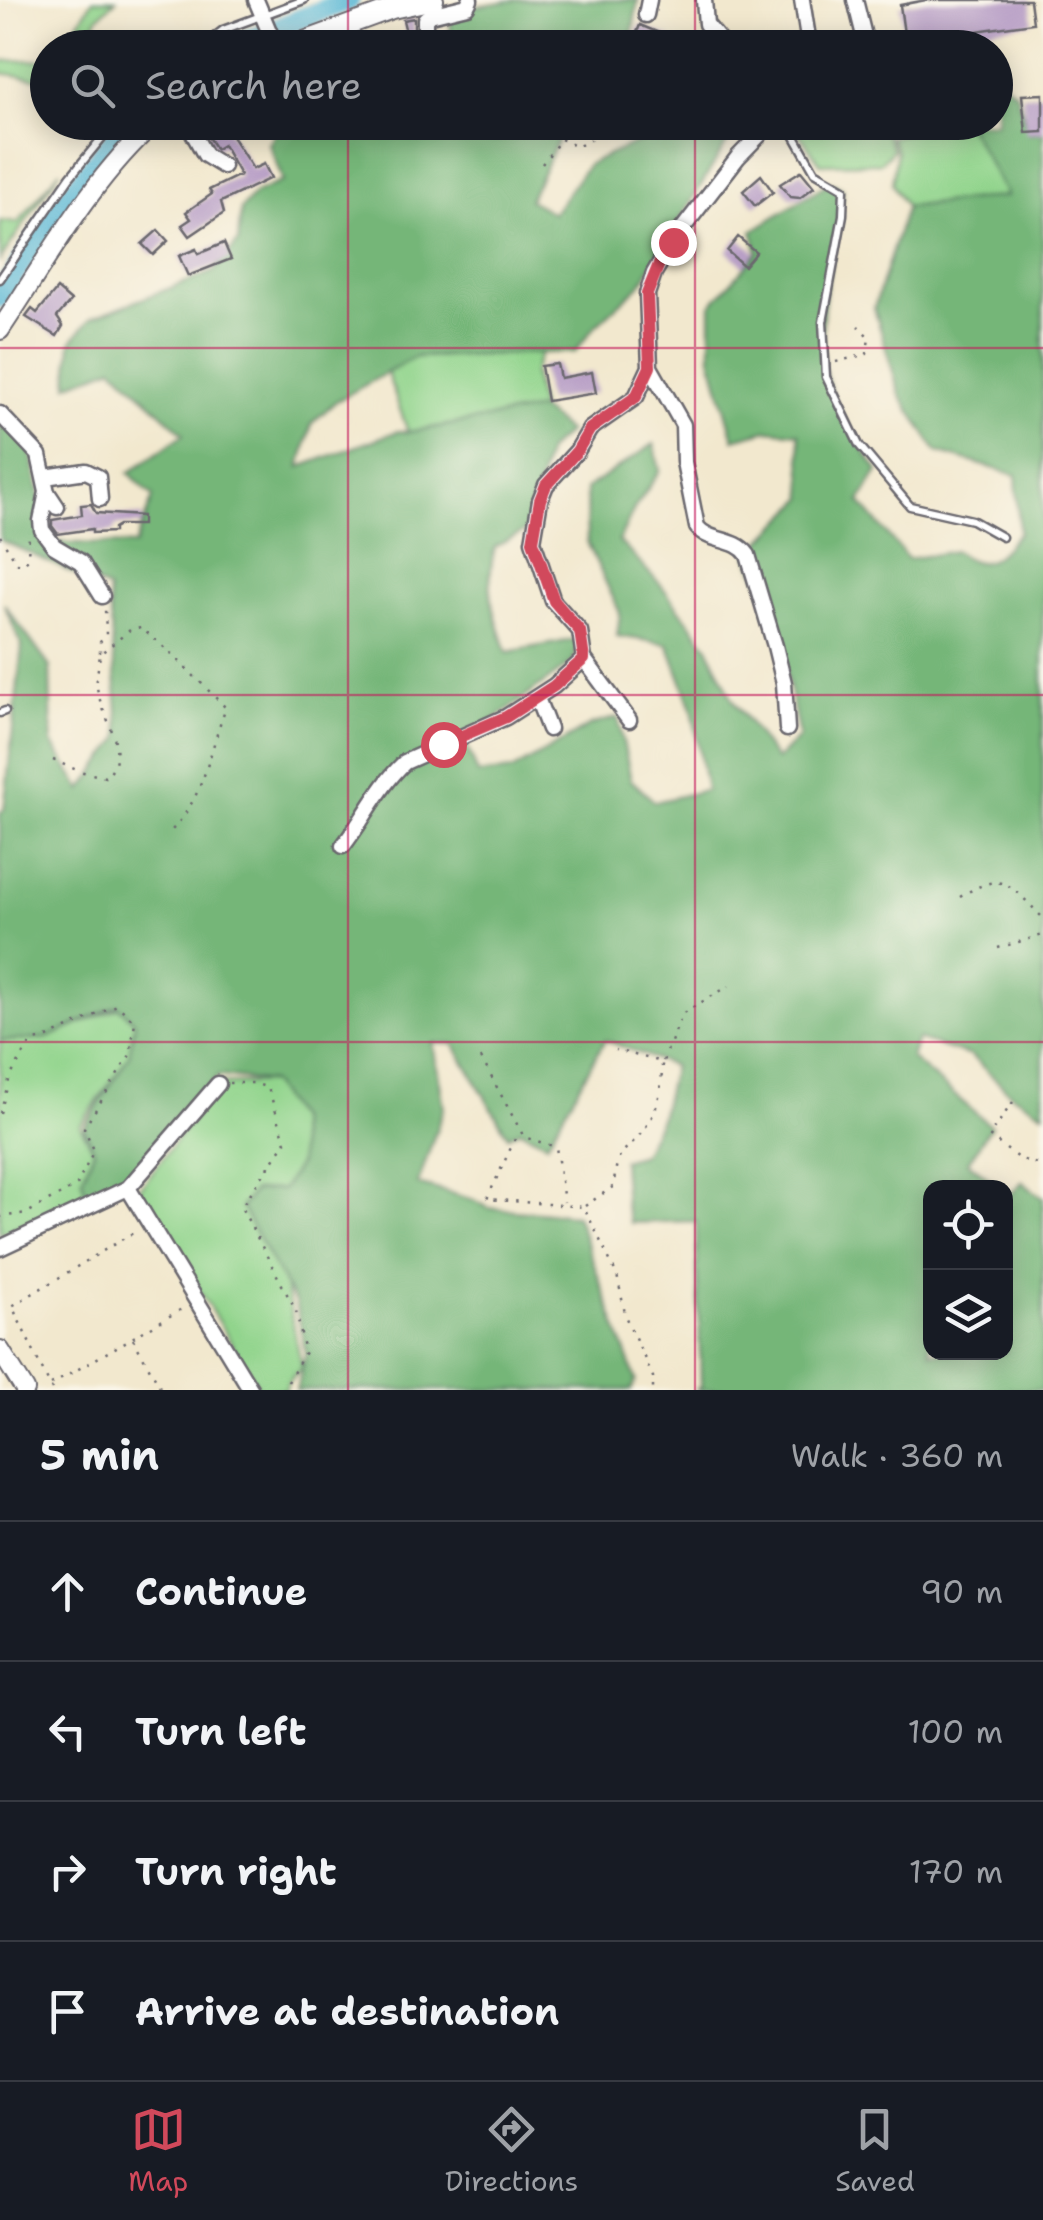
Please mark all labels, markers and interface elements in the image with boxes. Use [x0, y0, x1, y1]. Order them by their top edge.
search box [30, 30, 1013, 140]
icon: search [65, 58, 120, 113]
text: Search here [145, 60, 362, 111]
route end [651, 220, 697, 266]
route start [421, 722, 467, 768]
map controls [923, 1180, 1013, 1360]
button: locate [923, 1180, 1013, 1270]
button: layers [923, 1270, 1013, 1360]
text: 5 min [40, 1427, 159, 1483]
text: Walk · 360 m [791, 1434, 1003, 1477]
icon: ahead [40, 1564, 95, 1619]
text: Continue [135, 1566, 307, 1617]
text: 90 m [920, 1570, 1003, 1613]
icon: left [40, 1704, 95, 1759]
text: Turn left [135, 1706, 307, 1757]
text: 100 m [907, 1710, 1003, 1753]
icon: right [40, 1844, 95, 1899]
text: Turn right [135, 1846, 337, 1897]
text: 170 m [909, 1850, 1003, 1893]
icon: arrive [40, 1984, 95, 2039]
text: Arrive at destination [135, 1986, 559, 2037]
tab: Map [128, 2102, 188, 2200]
tab: Directions [445, 2102, 578, 2200]
tab: Saved [835, 2102, 915, 2200]

